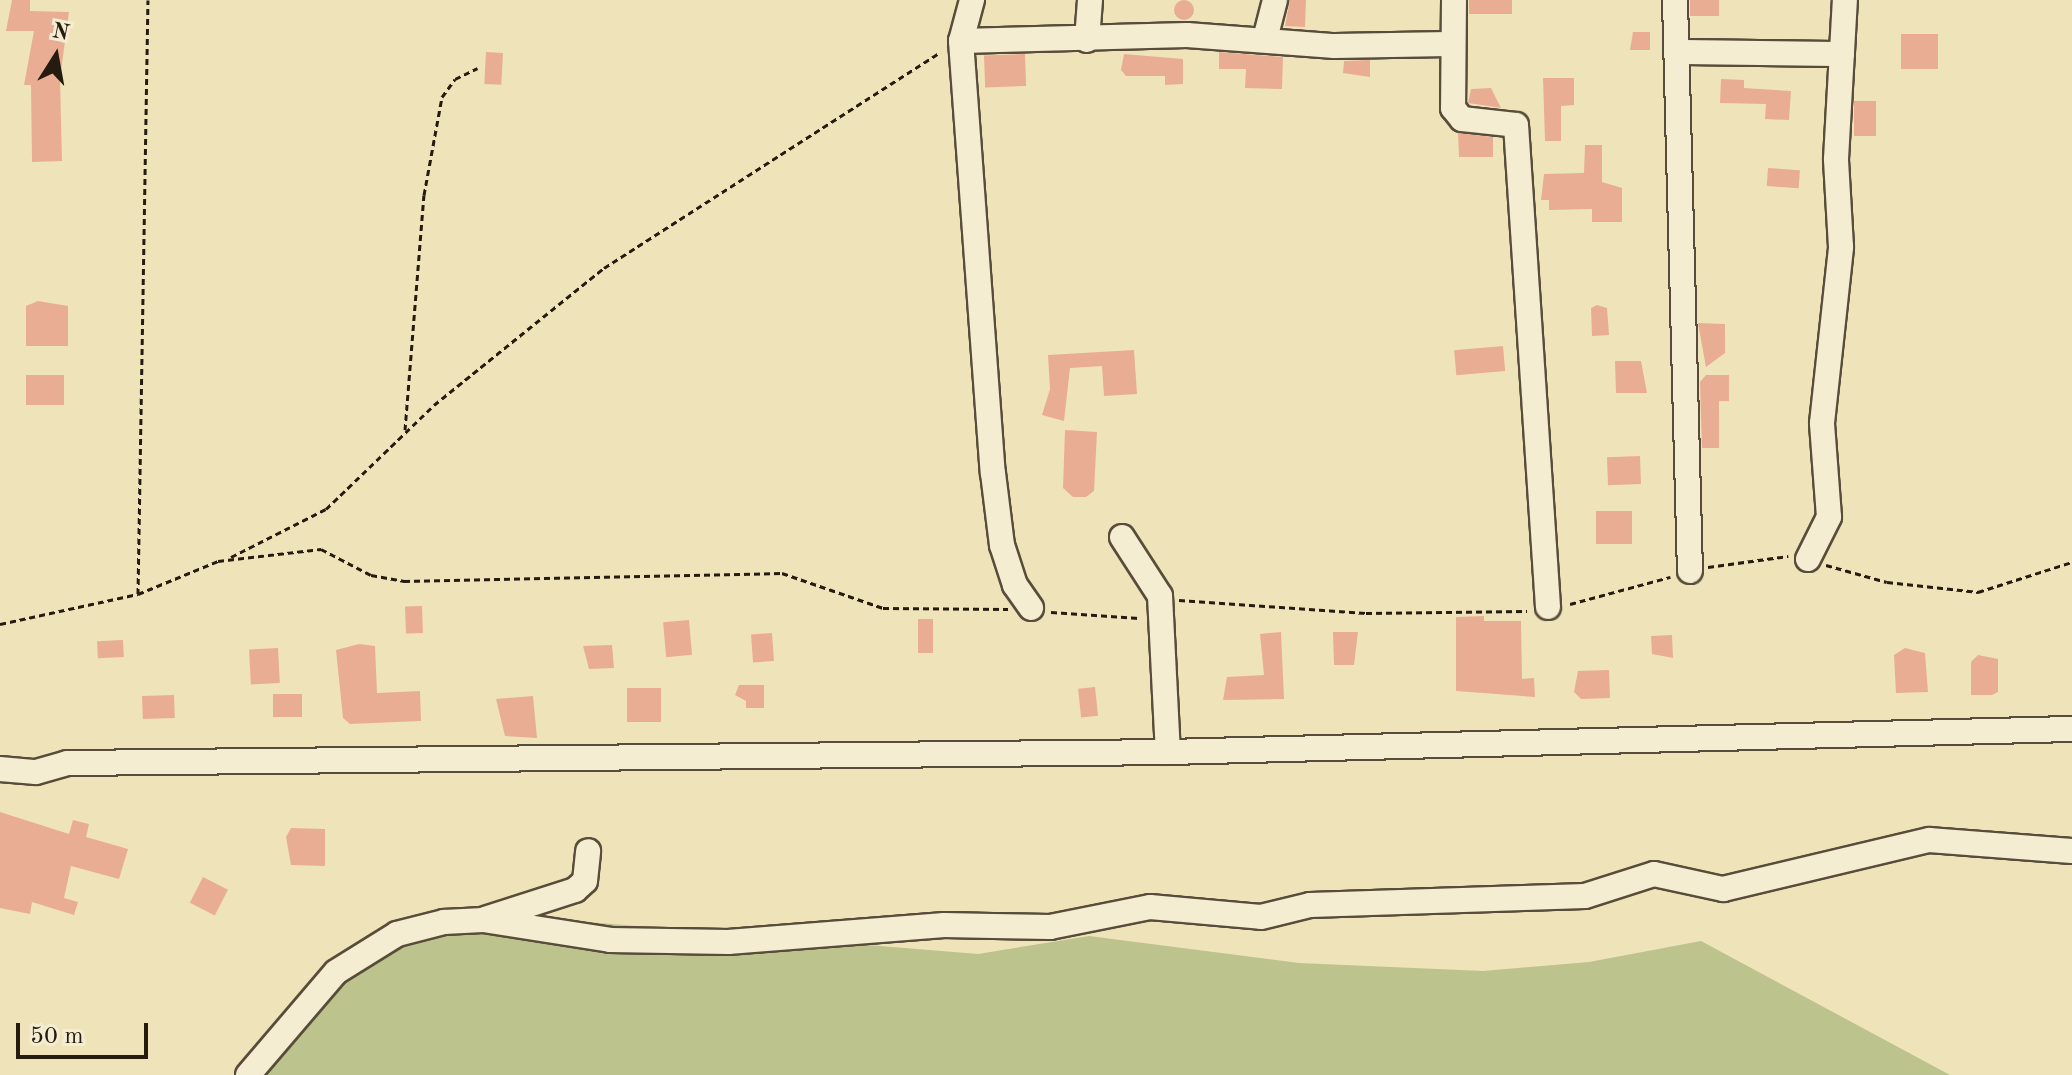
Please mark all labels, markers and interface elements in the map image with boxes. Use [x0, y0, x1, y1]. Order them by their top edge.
north arrow [16, 16, 96, 96]
text: N [50, 20, 71, 45]
scale bar [20, 1007, 152, 1057]
text: 50 m [30, 1025, 84, 1049]

